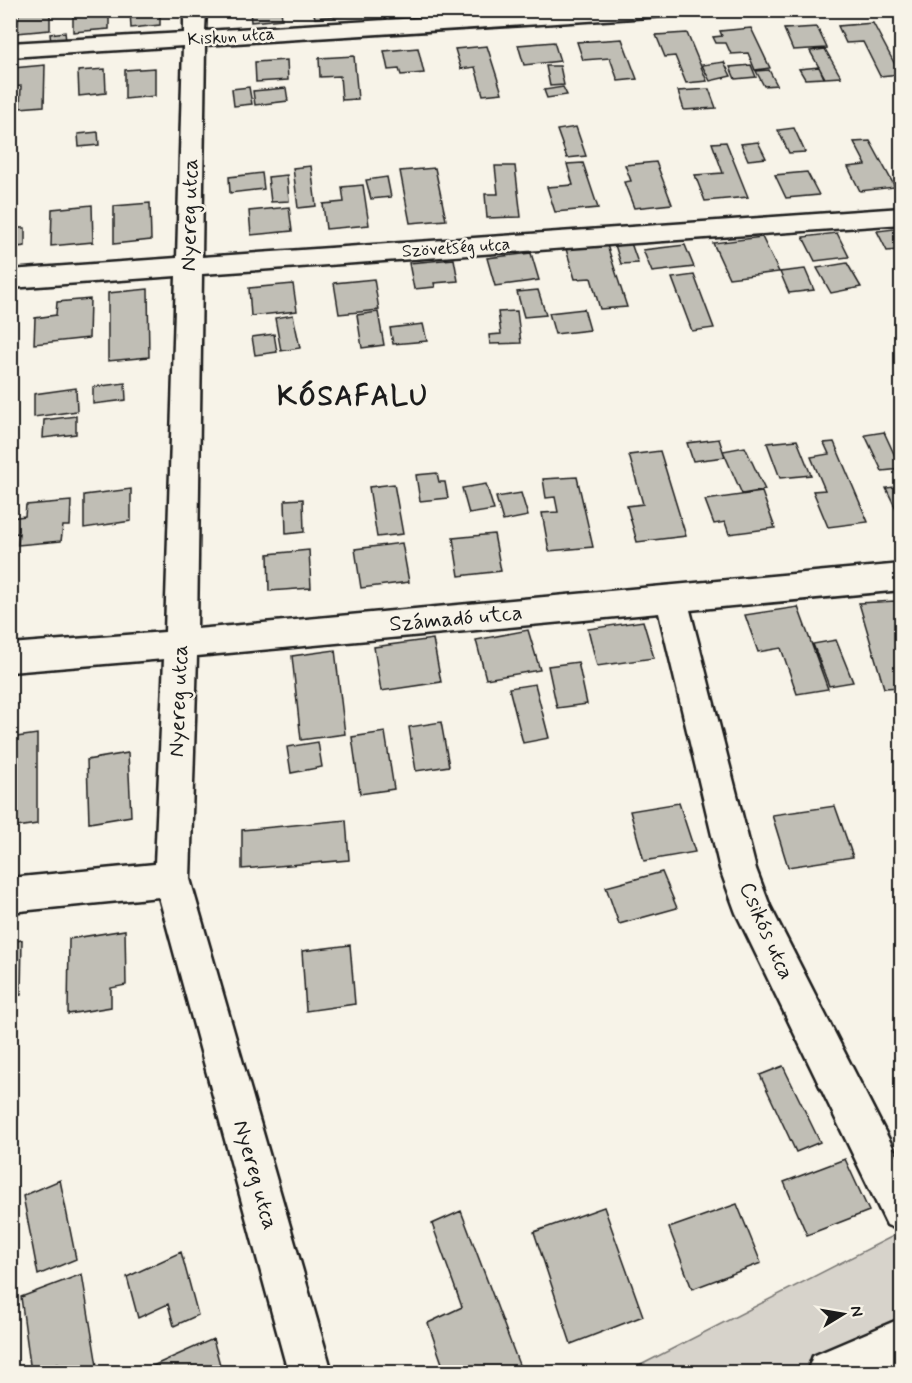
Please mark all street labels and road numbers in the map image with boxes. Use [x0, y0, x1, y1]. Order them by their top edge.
street label: Kiskun utca [186, 22, 276, 52]
street label: Nyereg utca [175, 158, 206, 272]
street label: Szövetség utca [401, 232, 511, 264]
street label: Számadó utca [388, 599, 524, 639]
street label: Nyereg utca [163, 644, 196, 758]
street label: Csikós utca [732, 878, 800, 984]
street label: Nyereg utca [225, 1117, 284, 1233]

